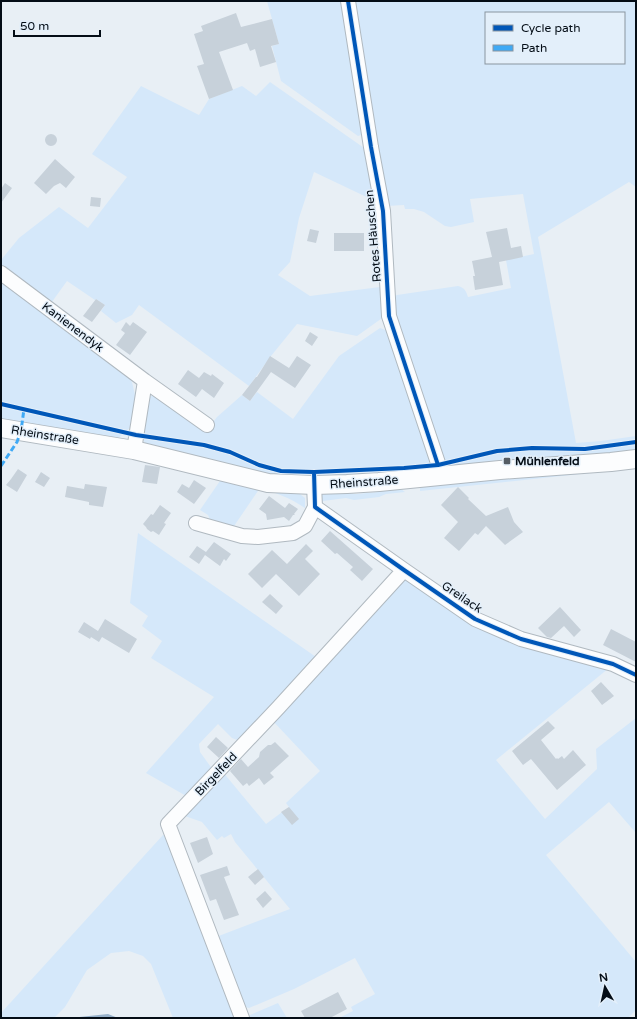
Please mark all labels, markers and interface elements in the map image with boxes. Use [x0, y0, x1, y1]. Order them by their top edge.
scale bar [14, 12, 100, 38]
legend [485, 12, 625, 64]
text: 50 m [20, 19, 49, 33]
text: Cycle path [521, 21, 580, 35]
text: Path [521, 41, 547, 55]
street label: Rotes Häuschen [362, 189, 384, 283]
street label: Kanienendyk [39, 299, 107, 355]
street label: Rheinstraße [10, 423, 80, 447]
place label: Mühlenfeld [515, 454, 580, 468]
marker: Mühlenfeld [502, 456, 512, 466]
street label: Rheinstraße [329, 473, 399, 491]
street label: Greilack [439, 578, 485, 616]
street label: Birgelfeld [192, 750, 240, 798]
north arrow [585, 967, 625, 1007]
text: N [598, 971, 609, 985]

